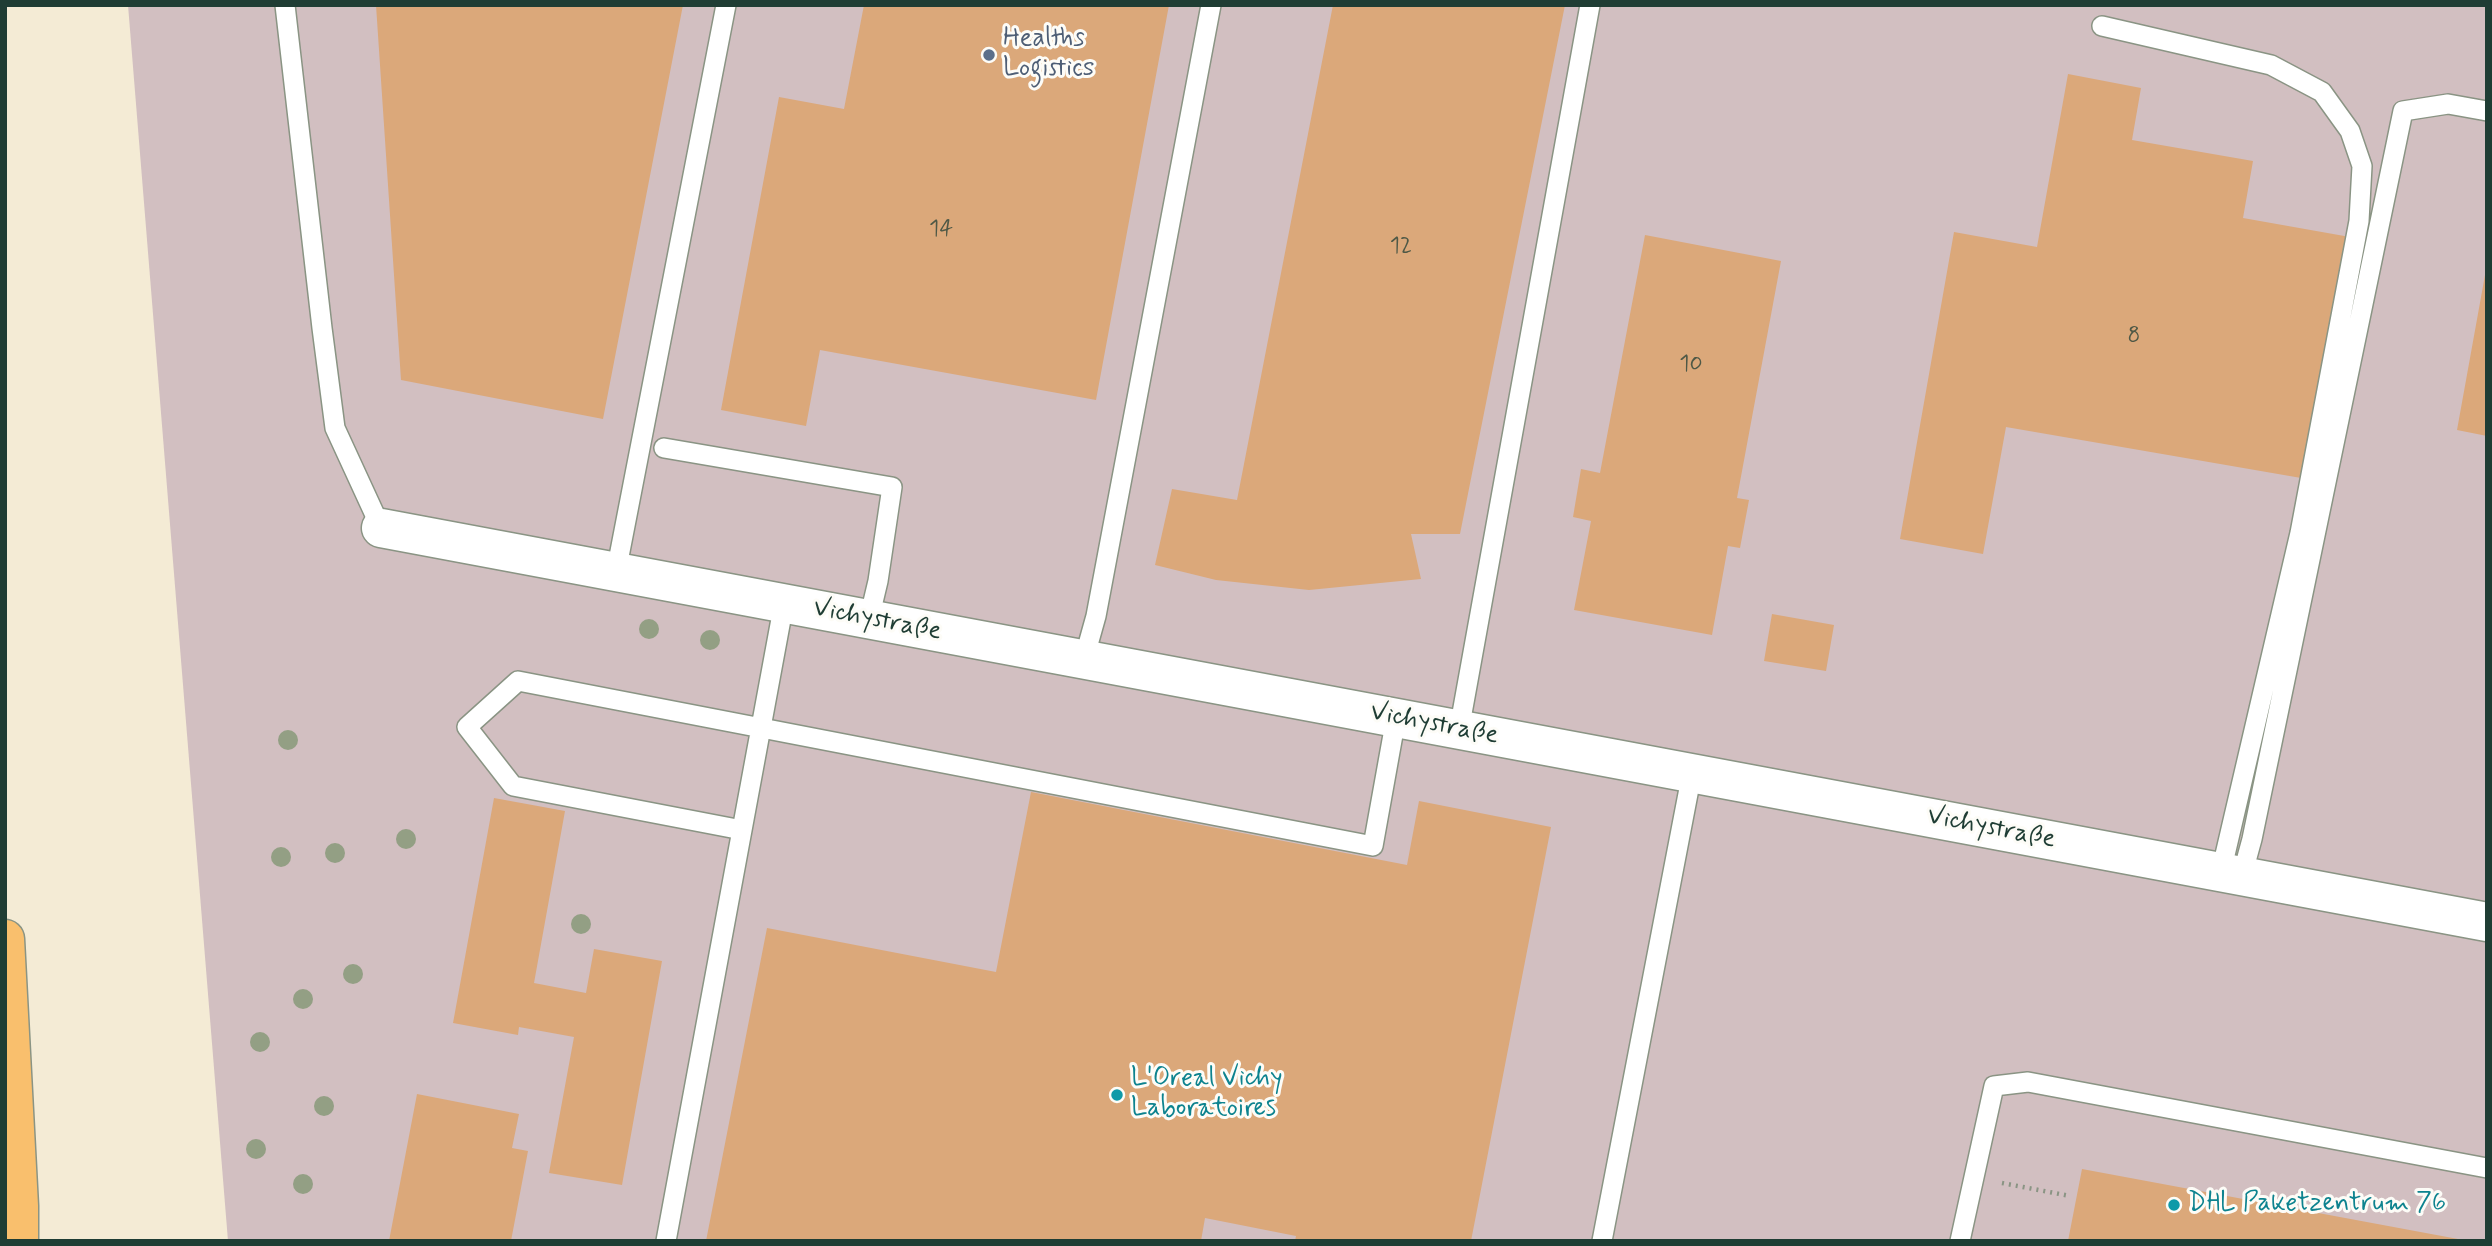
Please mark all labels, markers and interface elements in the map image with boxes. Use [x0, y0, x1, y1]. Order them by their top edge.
place label: Healths Logistics [1003, 24, 1094, 86]
marker: Healths Logistics [981, 47, 997, 63]
house number: 14 [929, 216, 953, 244]
house number: 12 [1390, 233, 1412, 261]
house number: 8 [2128, 323, 2140, 351]
house number: 10 [1679, 351, 1703, 379]
street label: Vichystraße [810, 593, 944, 649]
street label: Vichystraße [1367, 697, 1501, 753]
street label: Vichystraße [1924, 801, 2058, 857]
place label: L'Oreal Vichy Laboratoires [1131, 1064, 1282, 1126]
marker: L'Oreal Vichy Laboratoires [1109, 1087, 1125, 1103]
place label: DHL Paketzentrum 76 [2188, 1189, 2446, 1221]
marker: DHL Paketzentrum 76 [2166, 1197, 2182, 1213]

